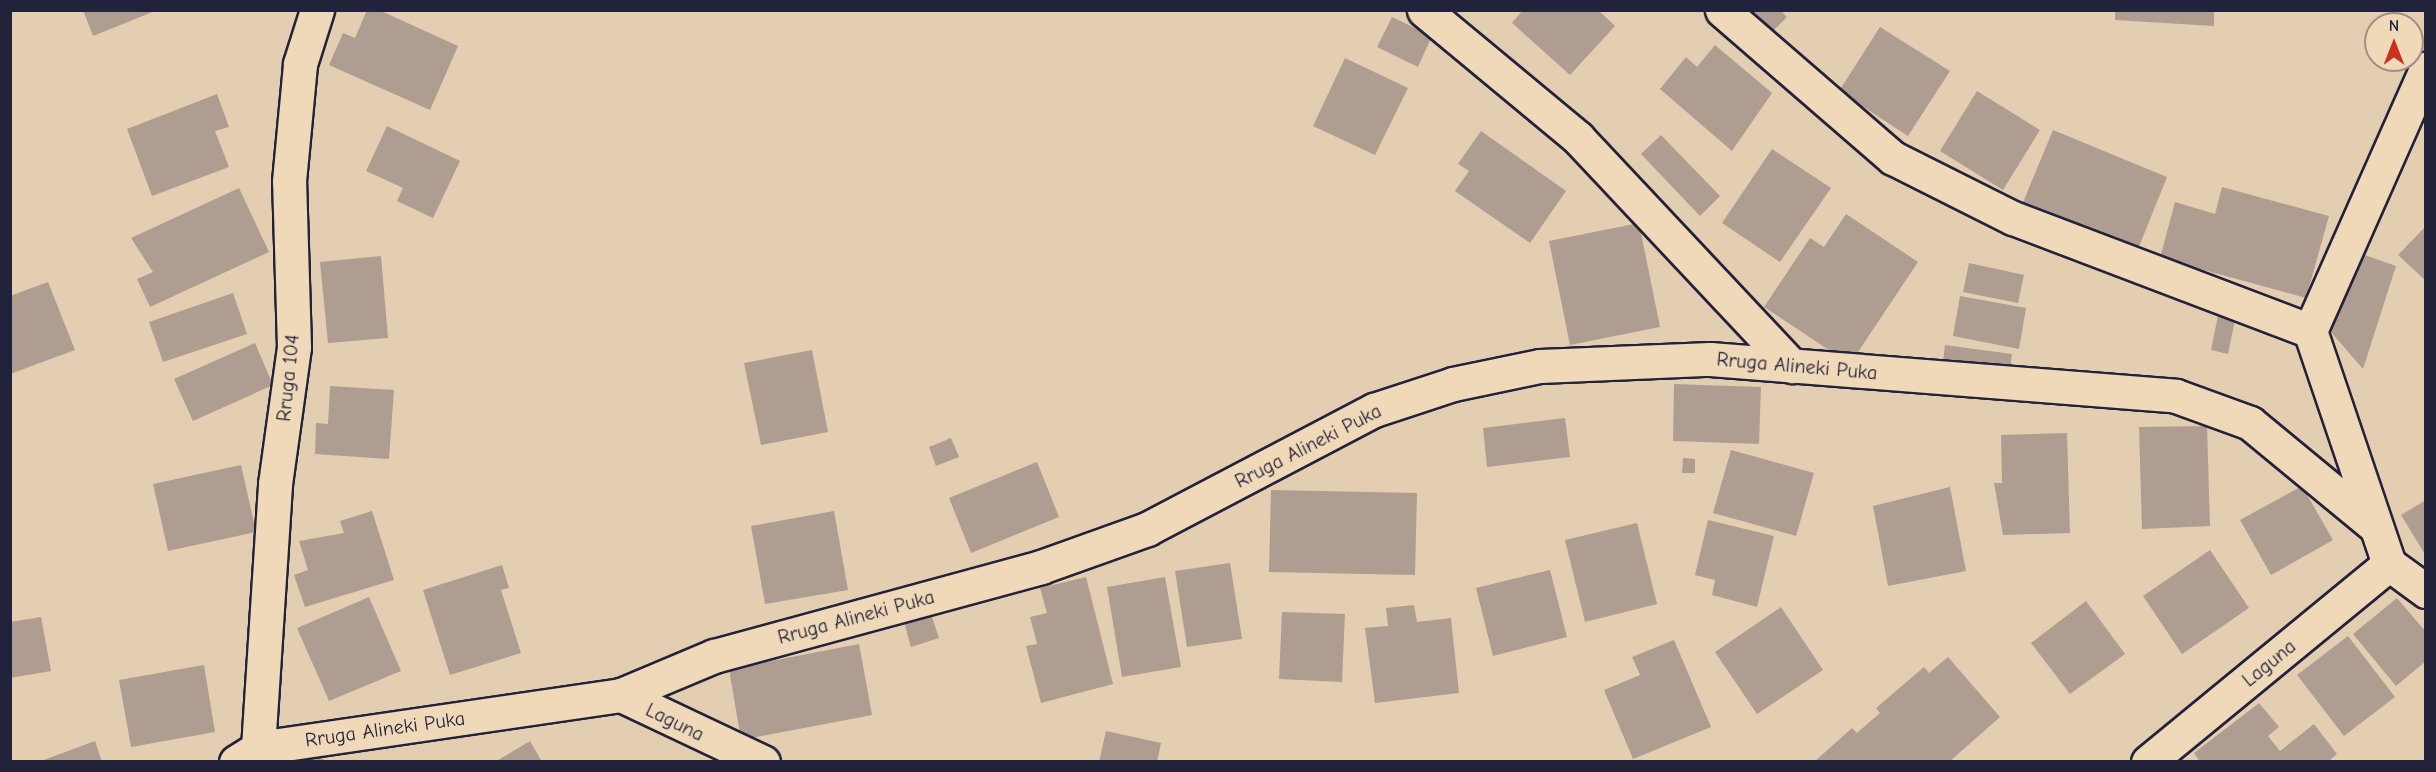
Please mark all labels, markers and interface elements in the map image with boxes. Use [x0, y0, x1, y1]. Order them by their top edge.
north arrow [2364, 12, 2424, 72]
text: N [2389, 17, 2399, 35]
street label: Rruga 104 [271, 333, 305, 423]
street label: Rruga Alineki Puka [1716, 347, 1878, 385]
street label: Rruga Alineki Puka [1231, 399, 1385, 493]
street label: Rruga Alineki Puka [775, 585, 937, 649]
street label: Laguna [2237, 634, 2301, 692]
street label: Laguna [642, 698, 708, 746]
street label: Rruga Alineki Puka [304, 706, 466, 752]

